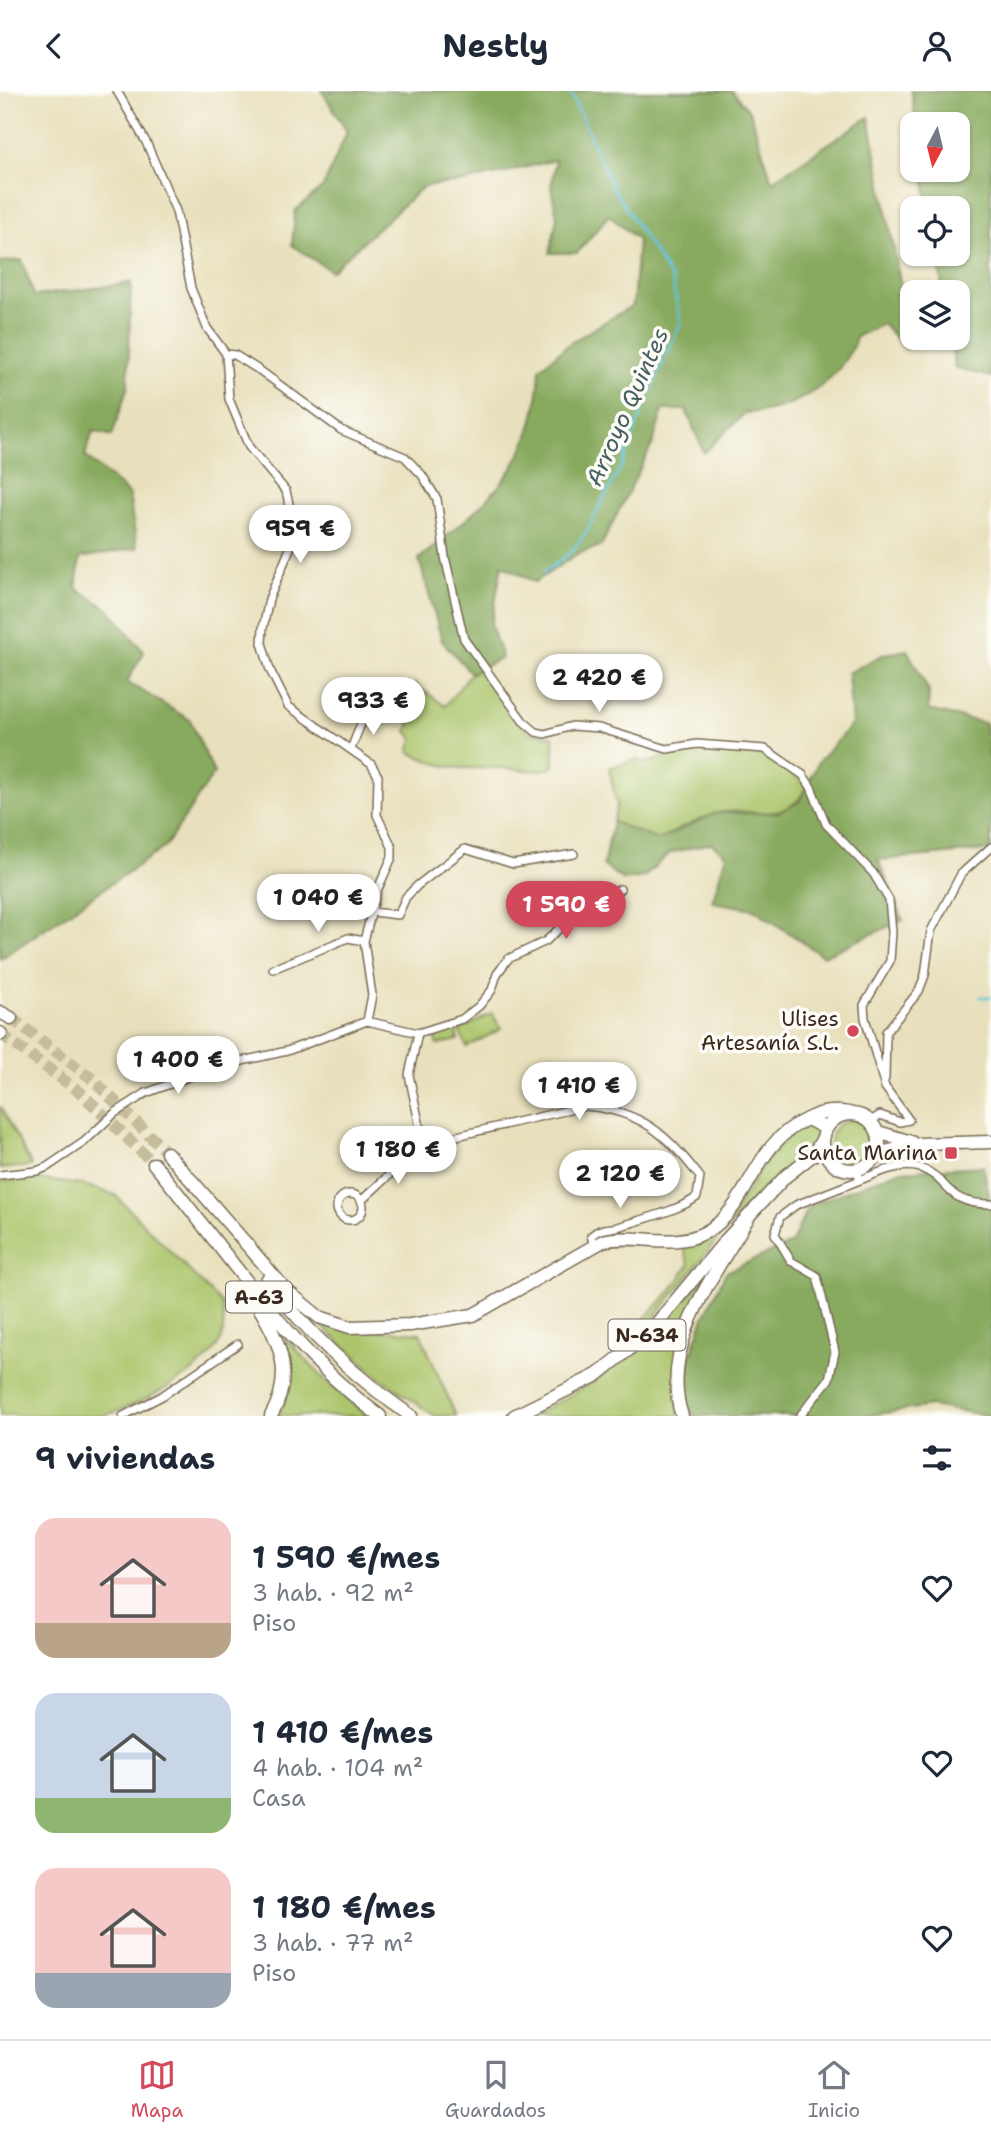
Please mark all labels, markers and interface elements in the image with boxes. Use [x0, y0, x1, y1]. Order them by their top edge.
text: Nestly [442, 24, 549, 67]
icon: back [35, 27, 73, 65]
icon: person [918, 27, 956, 65]
north arrow [900, 112, 970, 182]
map controls [900, 112, 970, 350]
button: locate [900, 196, 970, 266]
button: layers [900, 280, 970, 350]
water label: Arroyo Quintes [579, 323, 675, 491]
pin: 959 € [251, 505, 349, 565]
text: 959 € [265, 513, 335, 543]
pin: 2 420 € [534, 655, 664, 714]
text: 2 420 € [552, 662, 646, 692]
pin: 933 € [324, 677, 422, 737]
text: 933 € [337, 685, 409, 715]
pin: 1 040 € [253, 875, 383, 934]
pin: 1 590 € [501, 881, 631, 941]
text: 1 040 € [273, 882, 363, 912]
text: 1 590 € [522, 889, 610, 919]
place label: Ulises Artesanía S.L. [701, 1005, 839, 1057]
marker: Ulises Artesanía S.L. [845, 1023, 861, 1039]
pin: 1 400 € [113, 1037, 243, 1096]
text: 1 400 € [133, 1044, 223, 1074]
pin: 1 410 € [514, 1063, 644, 1122]
text: 1 410 € [538, 1070, 620, 1100]
pin: 1 180 € [333, 1127, 463, 1186]
text: 1 180 € [356, 1134, 440, 1164]
place label: Santa Marina [797, 1139, 937, 1167]
marker: Santa Marina [943, 1145, 959, 1161]
pin: 2 120 € [555, 1151, 685, 1210]
text: 2 120 € [575, 1158, 665, 1188]
road number: A-63 [226, 1281, 292, 1313]
road number: N-634 [608, 1319, 686, 1351]
text: 9 viviendas [35, 1438, 215, 1479]
icon: filters [918, 1439, 956, 1477]
text: 1 590 €/mes [252, 1537, 440, 1578]
icon: home [91, 1546, 175, 1630]
icon: heart [918, 1569, 956, 1607]
text: 3 hab. · 92 m² [252, 1578, 414, 1608]
text: Piso [252, 1608, 296, 1638]
text: 1 410 €/mes [252, 1712, 433, 1753]
icon: home [91, 1721, 175, 1805]
icon: heart [918, 1744, 956, 1782]
text: 4 hab. · 104 m² [252, 1753, 423, 1783]
text: Casa [252, 1783, 305, 1813]
text: 1 180 €/mes [252, 1887, 436, 1928]
icon: home [91, 1896, 175, 1980]
icon: heart [918, 1919, 956, 1957]
text: 3 hab. · 77 m² [252, 1928, 414, 1958]
text: Piso [252, 1958, 296, 1988]
tab: Mapa [131, 2056, 183, 2123]
tab: Guardados [445, 2056, 546, 2123]
tab: Inicio [808, 2056, 860, 2123]

